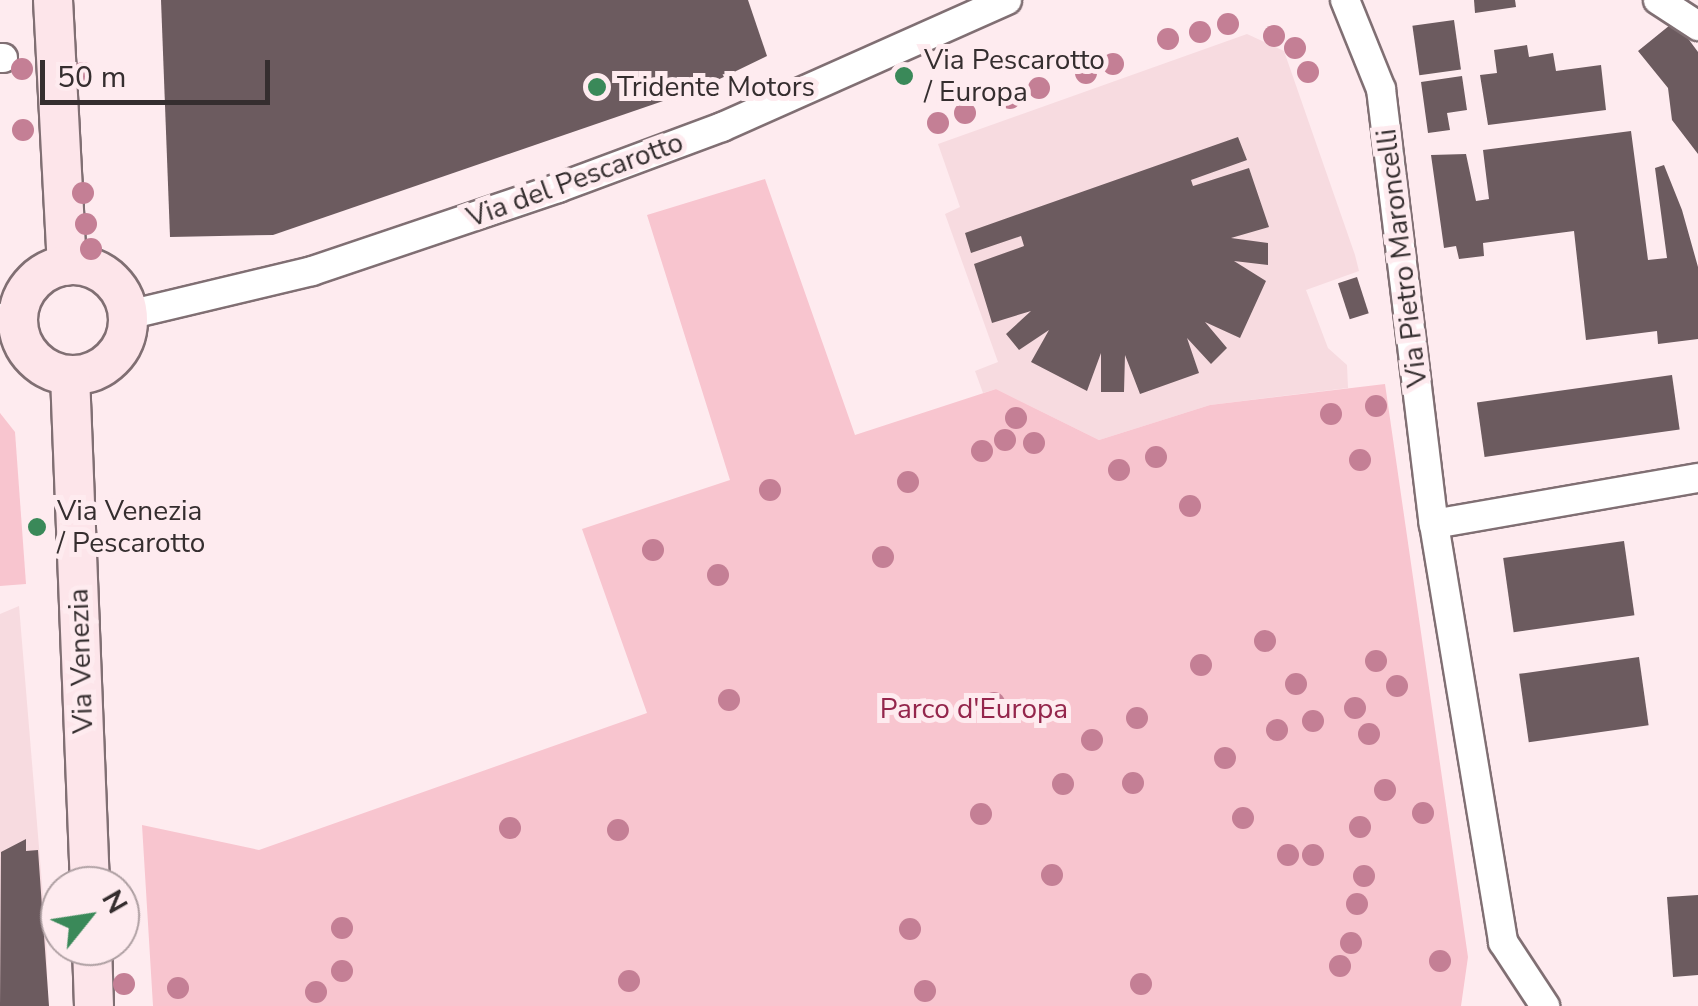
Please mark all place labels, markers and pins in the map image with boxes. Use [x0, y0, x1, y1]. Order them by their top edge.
place label: Via Pescarotto / Europa [924, 43, 1105, 109]
marker: Via Pescarotto / Europa [893, 65, 915, 87]
place label: Tridente Motors [617, 70, 815, 104]
marker: Tridente Motors [586, 76, 608, 98]
place label: Via Venezia / Pescarotto [57, 494, 205, 560]
marker: Via Venezia / Pescarotto [26, 516, 48, 538]

